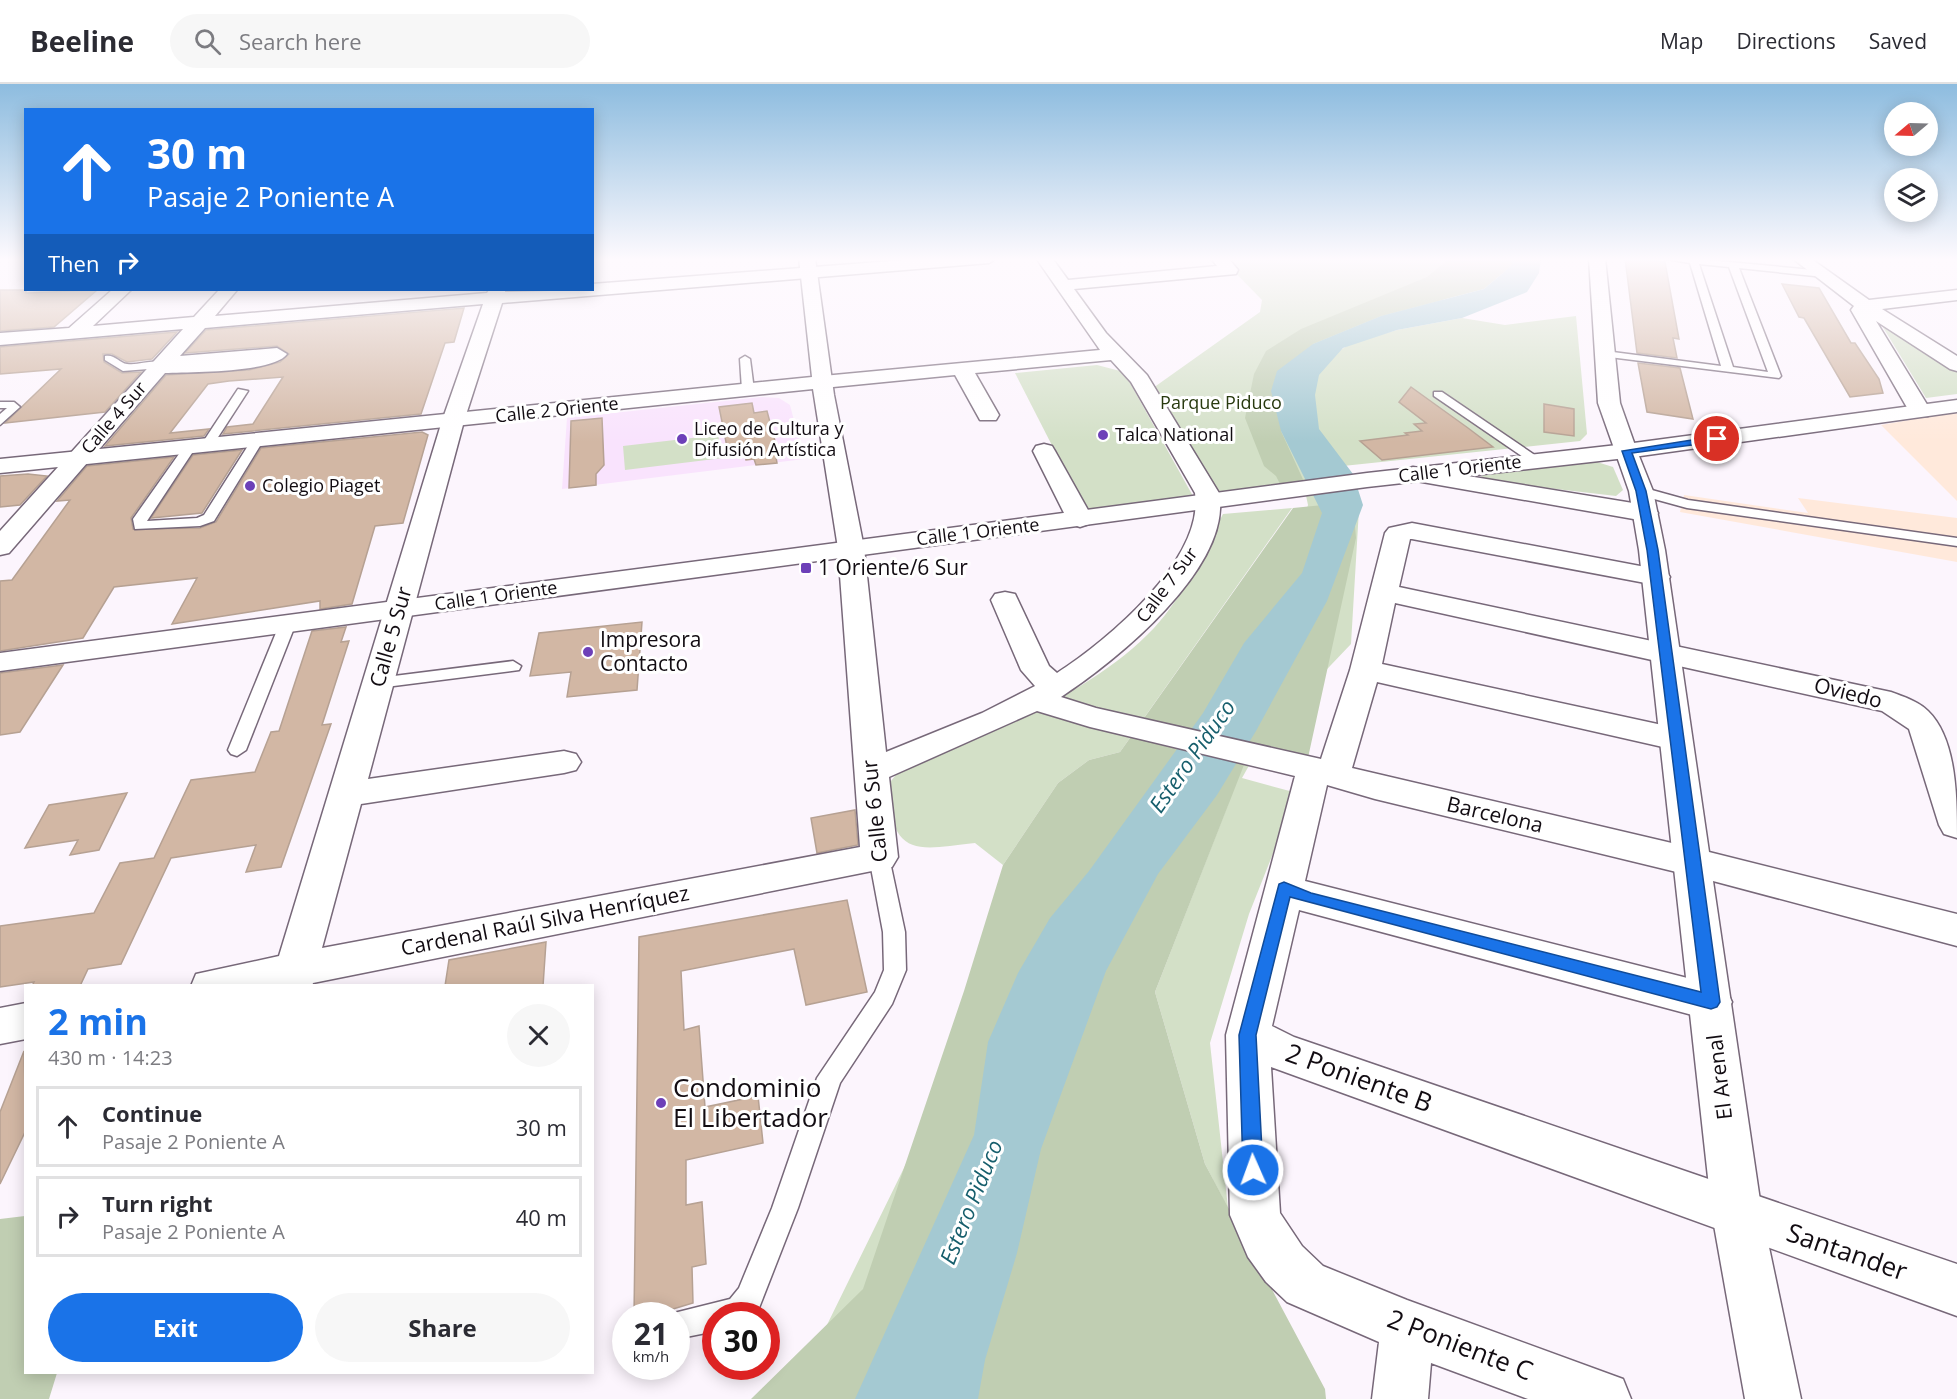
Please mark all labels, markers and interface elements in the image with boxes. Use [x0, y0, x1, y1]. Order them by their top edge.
search box [170, 14, 590, 68]
text: Beeline [30, 22, 134, 60]
icon: search [191, 25, 224, 58]
text: Search here [239, 26, 362, 56]
text: Map [1660, 27, 1703, 55]
text: Directions [1736, 27, 1836, 55]
text: Saved [1869, 27, 1927, 55]
north arrow [1884, 102, 1938, 156]
map controls [1884, 102, 1938, 222]
text: 30 m [147, 124, 247, 181]
icon: ahead [48, 132, 126, 210]
button: layers [1884, 168, 1938, 222]
text: Pasaje 2 Poniente A [147, 178, 394, 215]
icon: right [111, 246, 144, 279]
text: Then [48, 248, 99, 278]
street label: Calle 4 Sur [75, 376, 152, 459]
park label: Parque Piduco [1160, 390, 1282, 414]
street label: Calle 2 Oriente [494, 391, 620, 427]
pin [1691, 413, 1742, 464]
place label: Liceo de Cultura y Difusión Artística [694, 416, 844, 461]
place label: Talca National [1115, 422, 1234, 446]
icon: arrive [1700, 422, 1733, 455]
marker: Talca National [1096, 428, 1110, 442]
marker: Liceo de Cultura y Difusión Artística [675, 432, 689, 446]
street label: Calle 1 Oriente [1397, 449, 1523, 487]
place label: Colegio Piaget [262, 473, 380, 497]
marker: Colegio Piaget [243, 479, 257, 493]
street label: Calle 1 Oriente [915, 512, 1041, 550]
street label: Calle 7 Sur [1130, 541, 1203, 627]
place label: 1 Oriente/6 Sur [818, 553, 968, 581]
marker: 1 Oriente/6 Sur [799, 561, 813, 575]
street label: Calle 1 Oriente [433, 575, 559, 616]
street label: Calle 5 Sur [362, 583, 418, 690]
place label: Impresora Contacto [600, 625, 701, 677]
marker: Impresora Contacto [581, 645, 595, 659]
street label: Oviedo [1811, 670, 1885, 714]
water label: Estero Piduco [1141, 693, 1241, 818]
street label: Calle 6 Sur [855, 758, 893, 864]
street label: Barcelona [1444, 789, 1546, 839]
street label: Cardenal Raúl Silva Henríquez [398, 878, 691, 962]
text: 2 min [48, 997, 148, 1046]
button: close [507, 1004, 570, 1067]
street label: El Arenal [1700, 1033, 1738, 1121]
street label: 2 Poniente B [1281, 1034, 1438, 1120]
text: 430 m · 14:23 [48, 1044, 173, 1071]
place label: Condominio El Libertador [673, 1069, 828, 1135]
marker: Condominio El Libertador [654, 1096, 668, 1110]
text: Continue [102, 1098, 202, 1128]
icon: ahead [51, 1110, 84, 1143]
text: 30 m [516, 1112, 567, 1142]
text: Pasaje 2 Poniente A [102, 1128, 285, 1155]
water label: Estero Piduco [932, 1135, 1009, 1268]
position arrow [1221, 1138, 1285, 1202]
text: Turn right [102, 1188, 213, 1218]
icon: right [51, 1200, 84, 1233]
text: 40 m [516, 1202, 567, 1232]
street label: Santander [1782, 1214, 1913, 1289]
text: Pasaje 2 Poniente A [102, 1218, 285, 1245]
button: Exit [48, 1293, 303, 1362]
button: Share [315, 1293, 570, 1362]
street label: 2 Poniente C [1383, 1300, 1538, 1388]
speed limit sign: 30 [702, 1302, 780, 1380]
text: 21 [634, 1313, 668, 1354]
text: km/h [633, 1346, 669, 1366]

